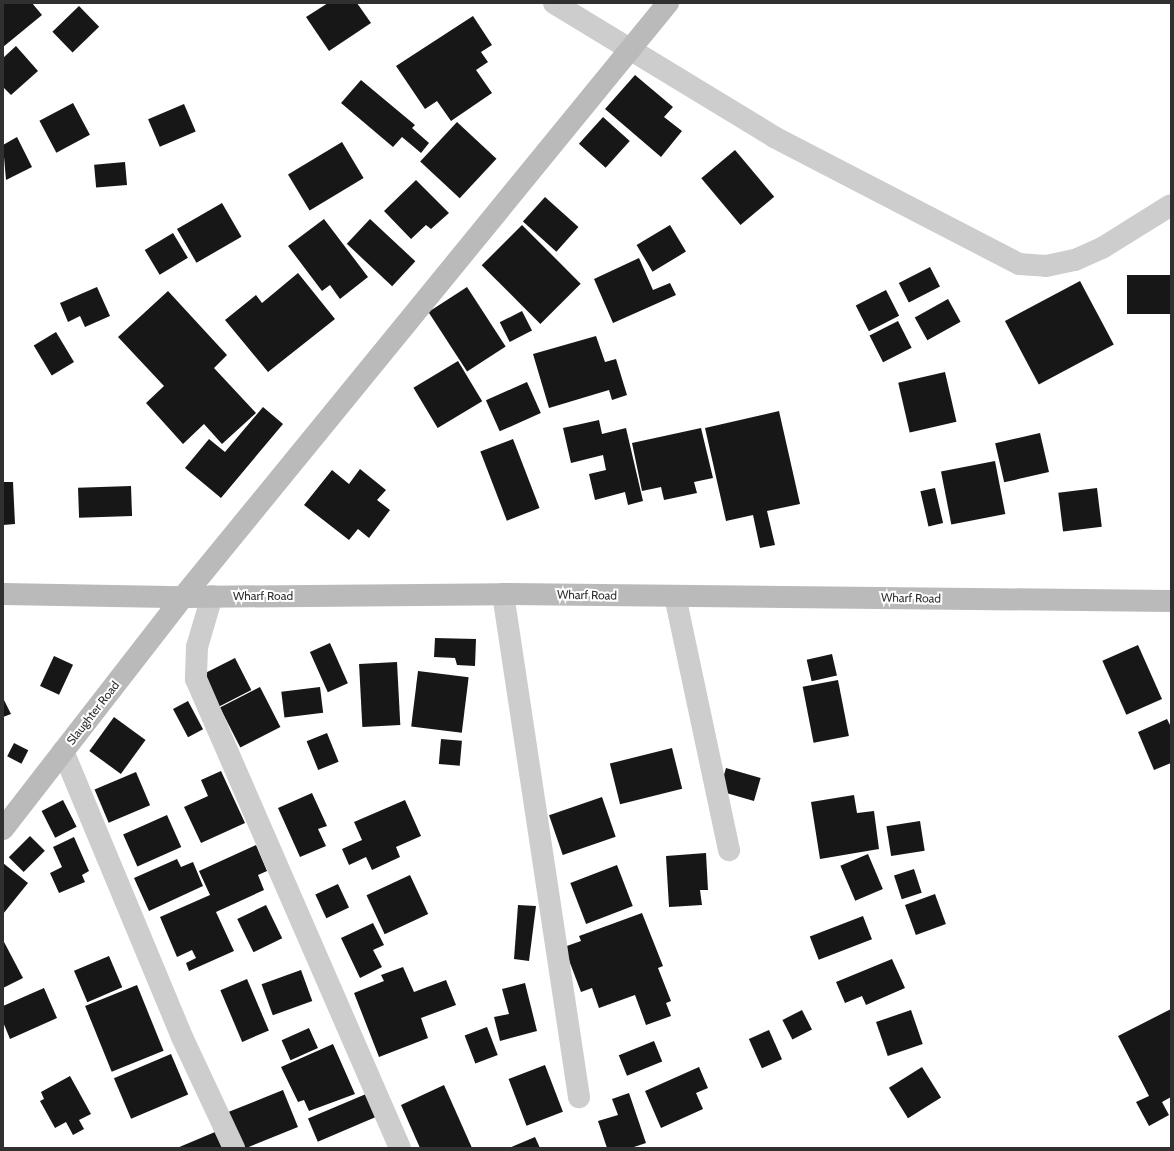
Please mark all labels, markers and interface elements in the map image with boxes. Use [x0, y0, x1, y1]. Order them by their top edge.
street label: Wharf Road [557, 587, 617, 603]
street label: Wharf Road [233, 589, 293, 603]
street label: Wharf Road [881, 590, 941, 606]
street label: Slaughter Road [64, 678, 122, 748]

